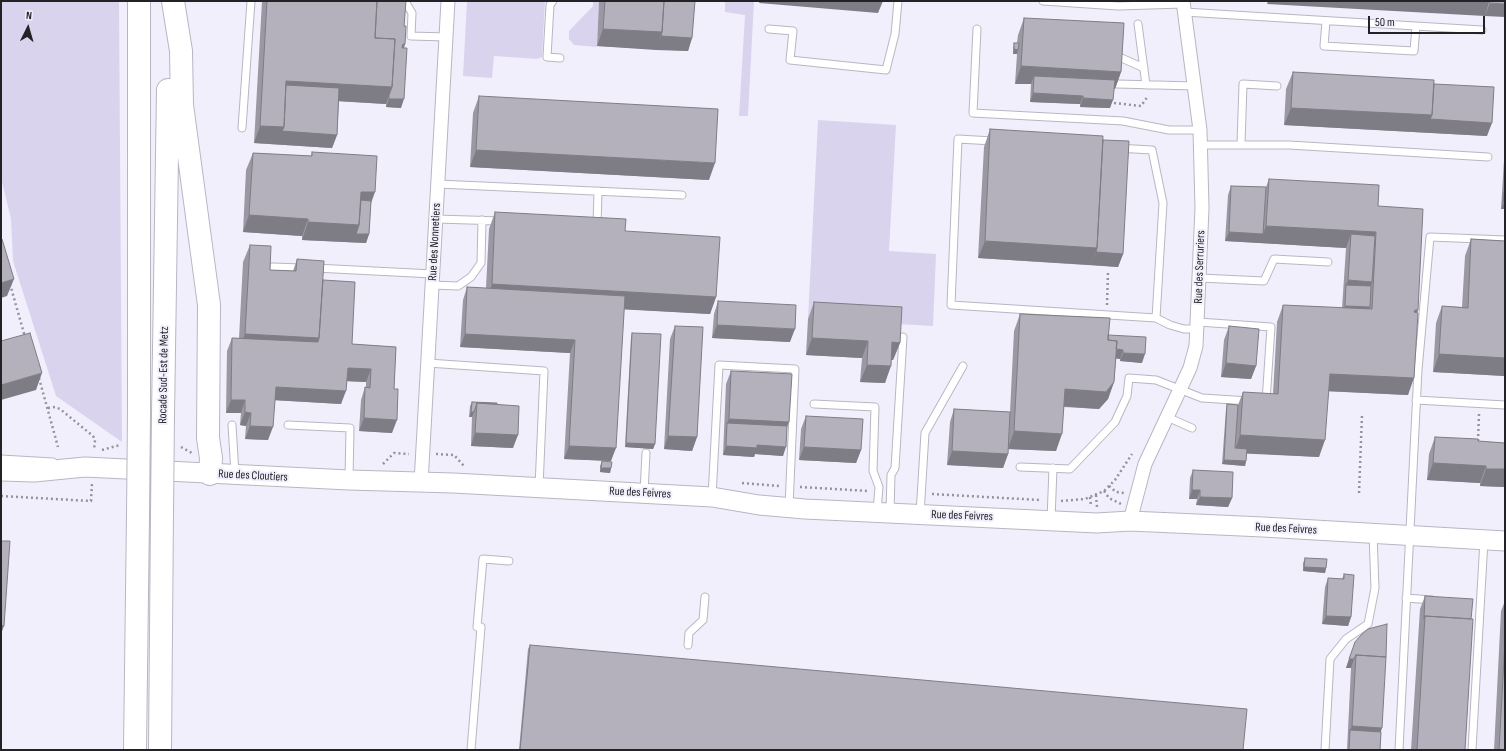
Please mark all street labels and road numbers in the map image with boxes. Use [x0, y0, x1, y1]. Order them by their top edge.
street label: Rue des Nonnetiers [426, 203, 444, 281]
street label: Rue des Serruriers [1192, 230, 1208, 304]
street label: Rocade Sud-Est de Metz [156, 326, 172, 424]
street label: Rue des Cloutiers [218, 467, 288, 485]
street label: Rue des Feivres [609, 484, 671, 502]
street label: Rue des Feivres [931, 508, 993, 524]
street label: Rue des Feivres [1255, 520, 1317, 538]

